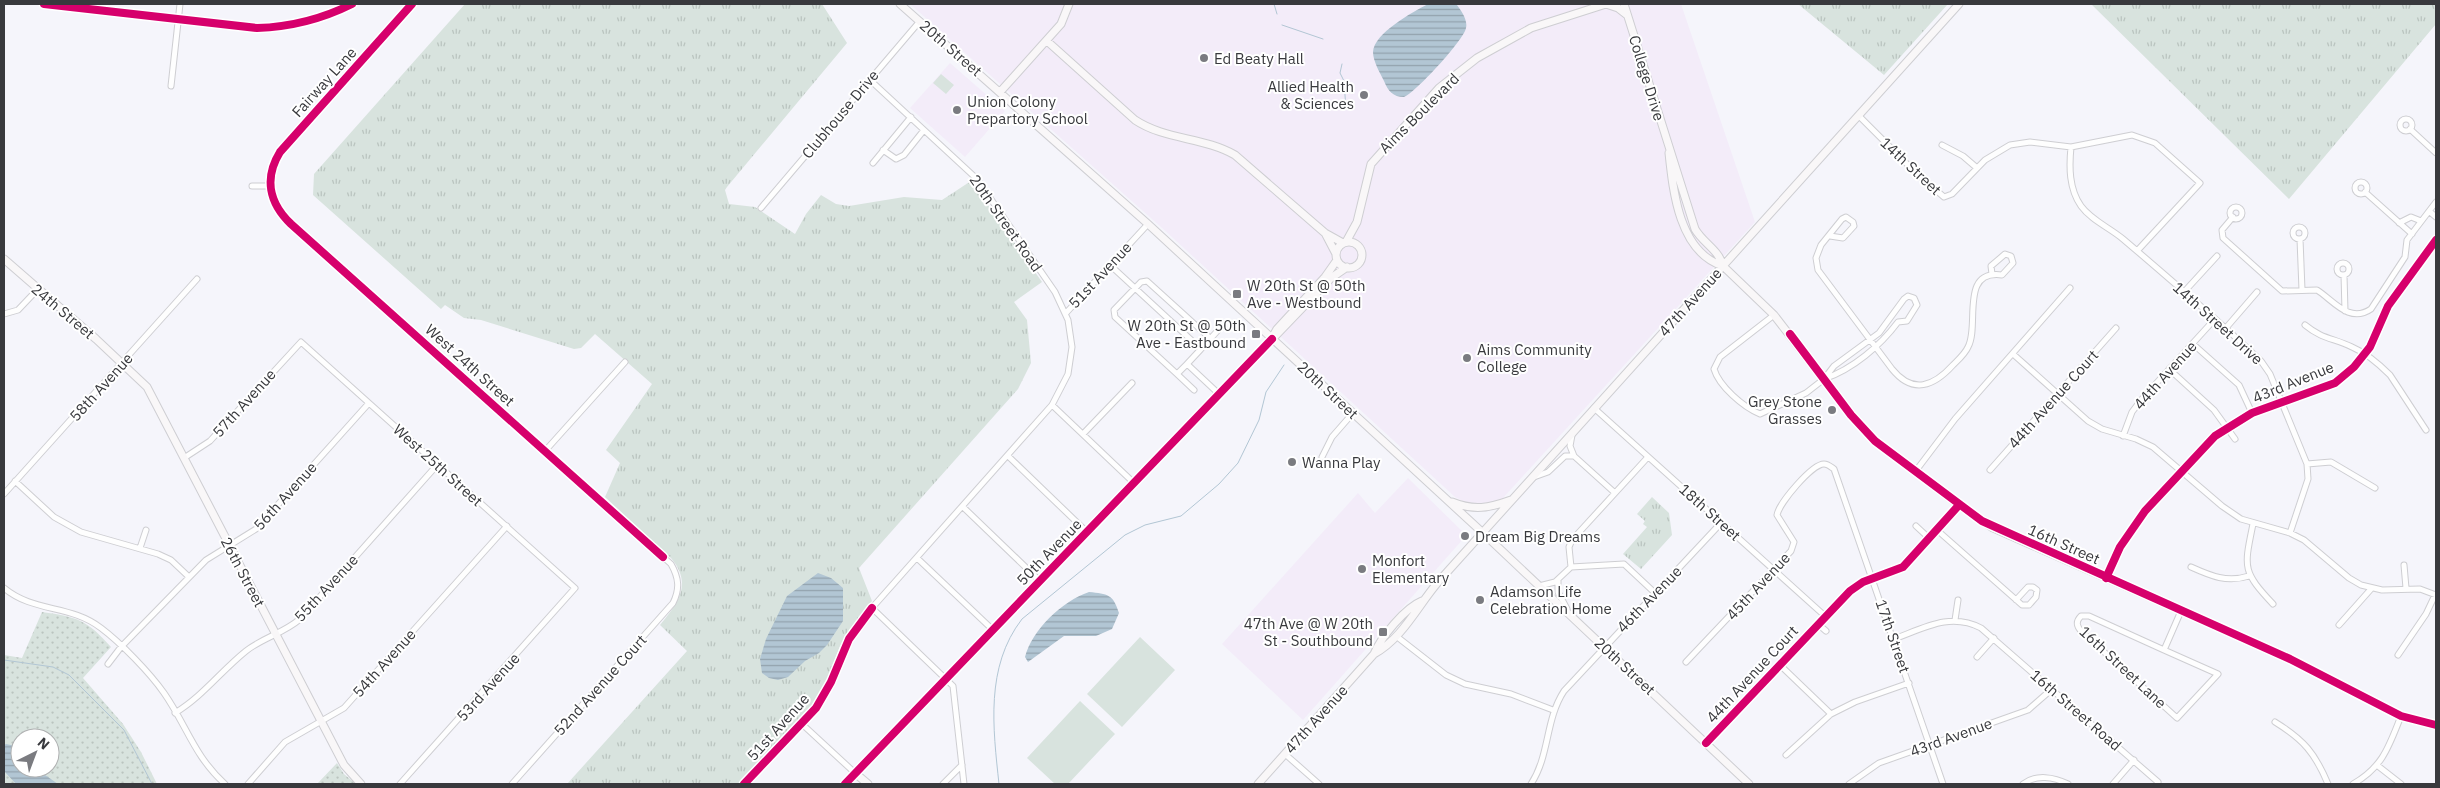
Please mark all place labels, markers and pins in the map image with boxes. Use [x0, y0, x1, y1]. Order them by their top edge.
place label: Ed Beaty Hall [1214, 49, 1304, 68]
marker: Ed Beaty Hall [1198, 52, 1210, 64]
place label: Allied Health & Sciences [1267, 77, 1354, 113]
marker: Allied Health & Sciences [1358, 89, 1370, 101]
place label: Union Colony Prepartory School [967, 92, 1088, 128]
marker: Union Colony Prepartory School [951, 104, 963, 116]
place label: W 20th St @ 50th Ave - Westbound [1247, 276, 1365, 312]
marker: W 20th St @ 50th Ave - Westbound [1231, 288, 1243, 300]
place label: W 20th St @ 50th Ave - Eastbound [1128, 316, 1246, 352]
marker: W 20th St @ 50th Ave - Eastbound [1250, 328, 1262, 340]
place label: Aims Community College [1477, 340, 1592, 376]
marker: Aims Community College [1461, 352, 1473, 364]
place label: Grey Stone Grasses [1748, 392, 1822, 428]
marker: Grey Stone Grasses [1826, 404, 1838, 416]
place label: Wanna Play [1302, 453, 1381, 472]
marker: Wanna Play [1286, 456, 1298, 468]
place label: Dream Big Dreams [1475, 527, 1601, 546]
marker: Dream Big Dreams [1459, 530, 1471, 542]
place label: Monfort Elementary [1372, 551, 1450, 587]
marker: Monfort Elementary [1356, 563, 1368, 575]
place label: Adamson Life Celebration Home [1490, 582, 1612, 618]
marker: Adamson Life Celebration Home [1474, 594, 1486, 606]
place label: 47th Ave @ W 20th St - Southbound [1244, 614, 1373, 650]
marker: 47th Ave @ W 20th St - Southbound [1377, 626, 1389, 638]

